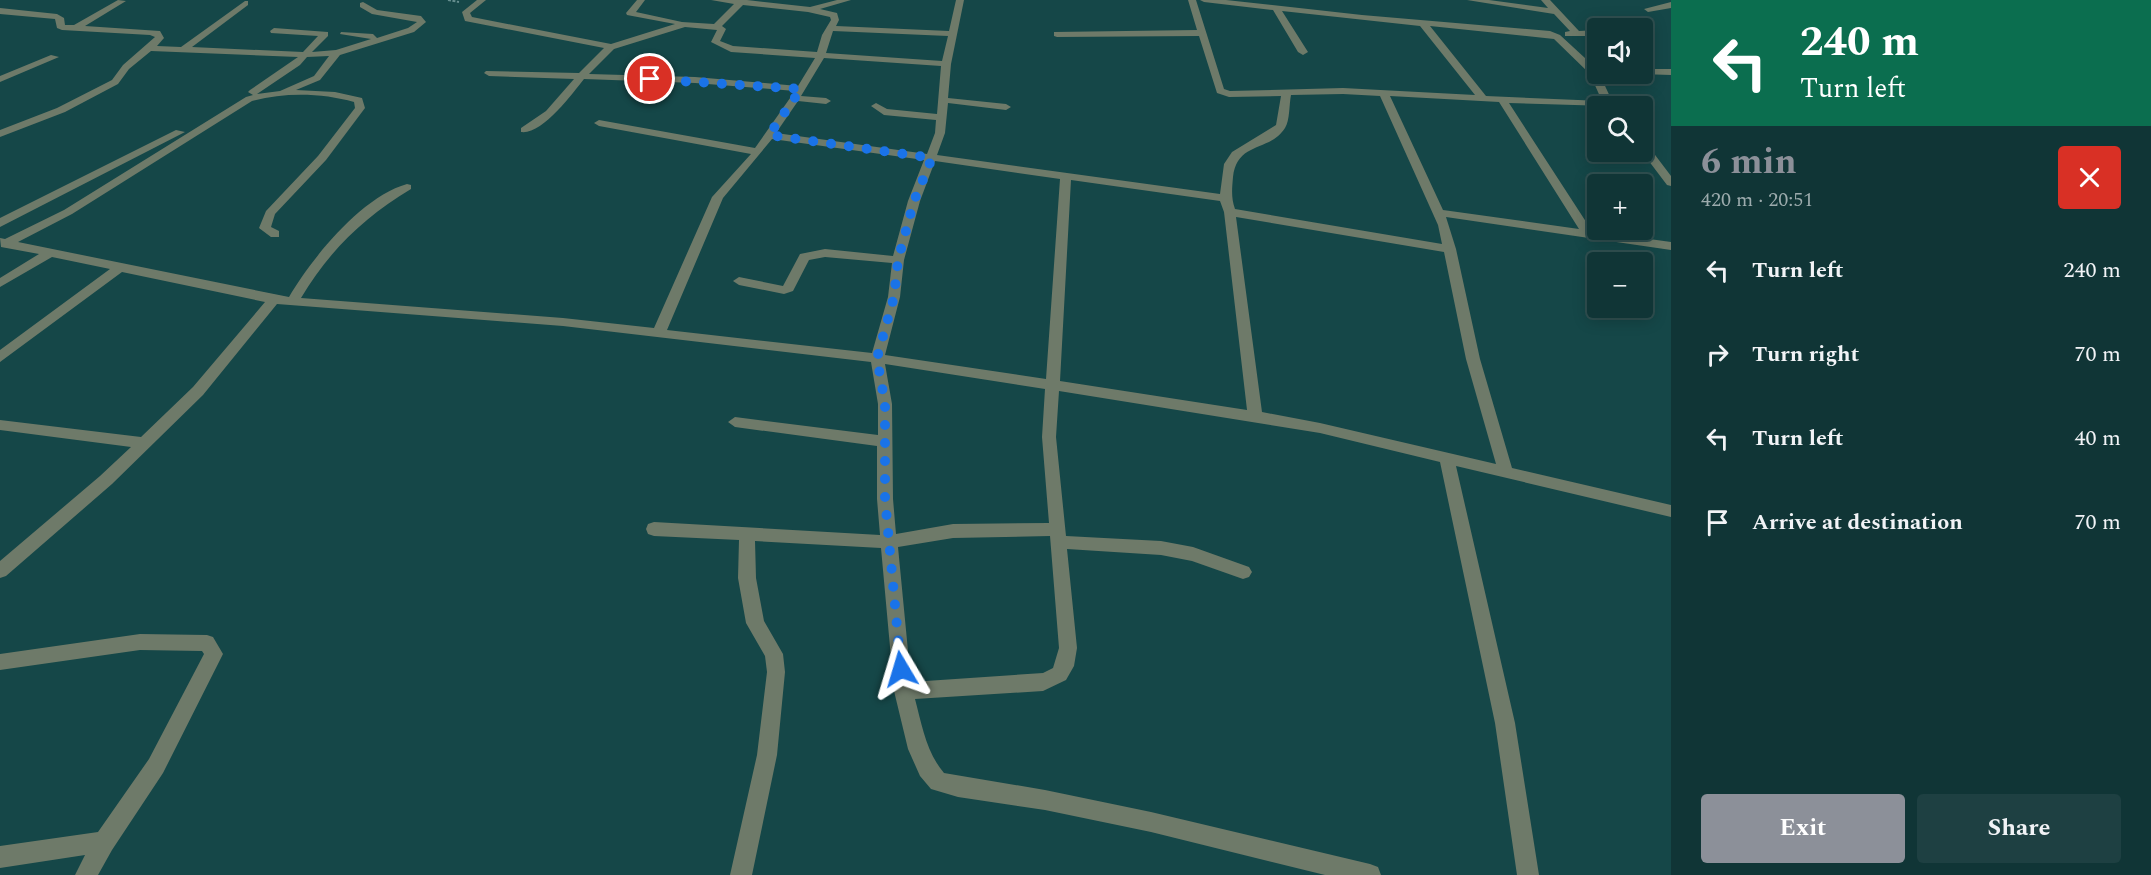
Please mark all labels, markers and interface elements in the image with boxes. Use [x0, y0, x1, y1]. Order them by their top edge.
text: 240 m [1800, 11, 1919, 74]
map controls [1587, 18, 1653, 318]
button: sound [1587, 18, 1653, 84]
icon: left [1701, 24, 1779, 102]
pin [624, 53, 675, 104]
icon: arrive [633, 62, 666, 95]
text: Turn left [1800, 68, 1906, 110]
button: search [1587, 96, 1653, 162]
text: 6 min [1701, 135, 1797, 190]
button: close [2058, 146, 2121, 209]
button: + [1587, 174, 1653, 240]
text: 420 m · 20:51 [1701, 185, 1813, 215]
button: − [1587, 252, 1653, 318]
icon: left [1701, 254, 1734, 287]
text: Turn left [1752, 254, 1844, 287]
text: 240 m [2064, 254, 2121, 287]
icon: right [1701, 338, 1734, 371]
text: Turn right [1752, 338, 1859, 371]
text: 70 m [2075, 338, 2121, 371]
icon: left [1701, 422, 1734, 455]
text: Turn left [1752, 422, 1844, 455]
text: 40 m [2075, 422, 2121, 455]
icon: arrive [1701, 506, 1734, 539]
text: Arrive at destination [1752, 506, 1963, 539]
text: 70 m [2075, 506, 2121, 539]
position arrow [869, 637, 933, 701]
button: Exit [1701, 794, 1905, 863]
button: Share [1917, 794, 2121, 863]

